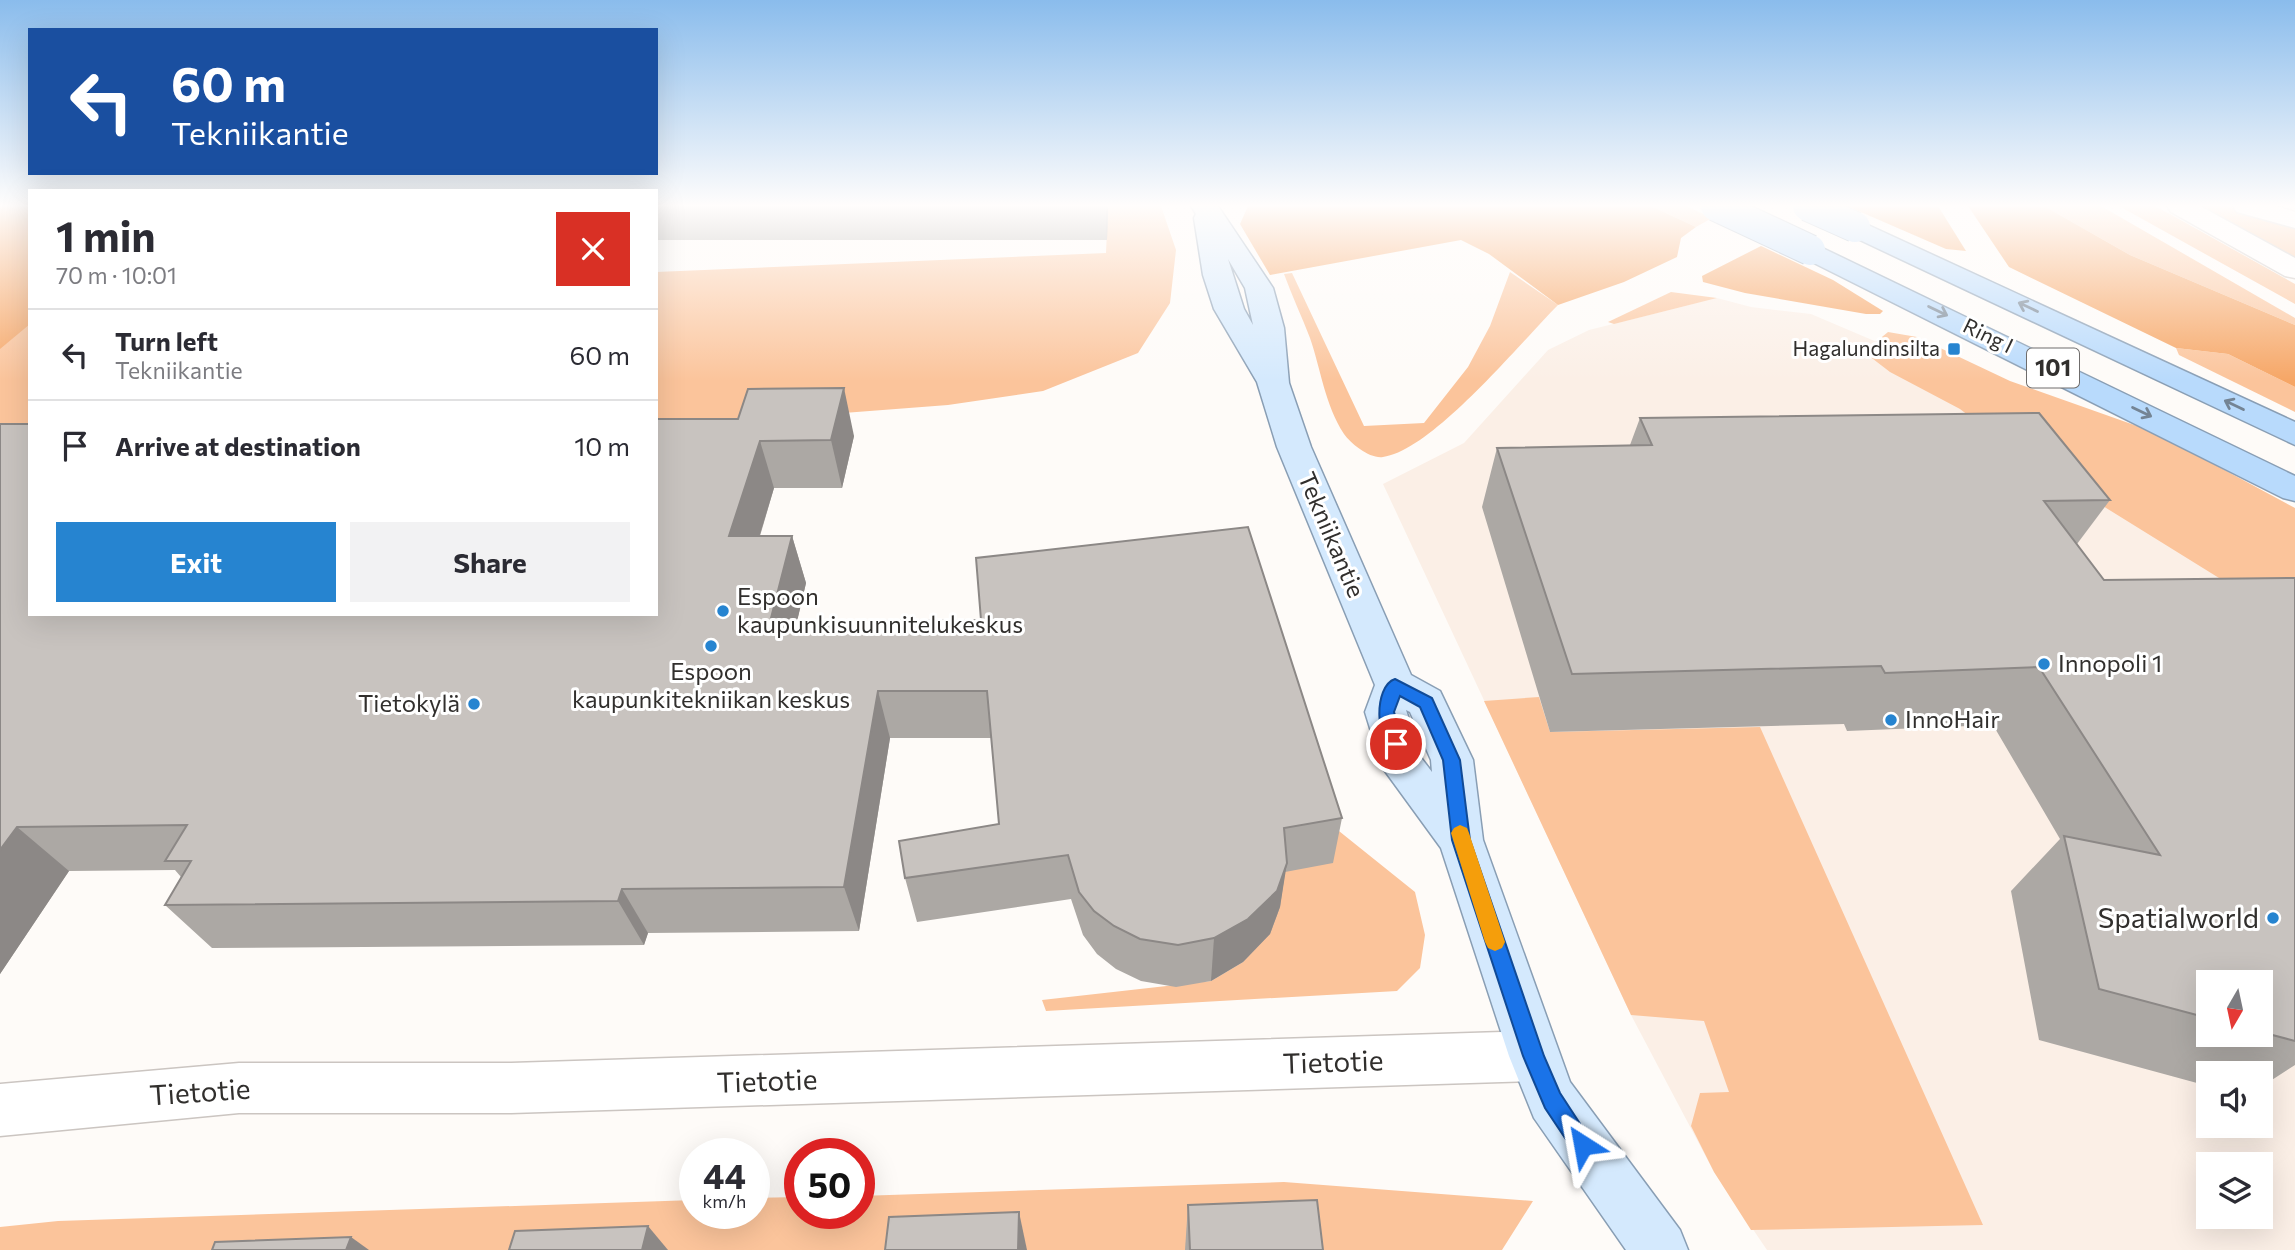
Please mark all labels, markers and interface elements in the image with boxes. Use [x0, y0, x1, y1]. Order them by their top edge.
text: 60 m [171, 52, 286, 112]
icon: left [56, 56, 147, 147]
text: Tekniikantie [171, 112, 349, 152]
text: 1 min [56, 209, 156, 261]
button: close [556, 212, 630, 286]
text: 70 m · 10:01 [56, 261, 177, 289]
one-way arrow [2018, 300, 2039, 313]
one-way arrow [1927, 305, 1948, 318]
street label: Ring I [1959, 312, 2018, 357]
text: Turn left [115, 325, 218, 356]
place label: Hagalundinsilta [1793, 335, 1940, 360]
icon: left [56, 336, 94, 374]
text: 60 m [570, 339, 630, 370]
marker: Hagalundinsilta [1946, 341, 1962, 357]
road number: 101 [2027, 348, 2079, 388]
text: Tekniikantie [115, 356, 243, 384]
one-way arrow [2224, 398, 2245, 411]
one-way arrow [2131, 406, 2152, 420]
icon: arrive [56, 427, 94, 465]
text: Arrive at destination [115, 430, 361, 461]
text: 10 m [574, 430, 630, 461]
street label: Tekniikantie [1293, 467, 1372, 601]
button: Exit [56, 522, 336, 602]
button: Share [350, 522, 630, 602]
place label: Espoon kaupunkisuunnitelukeskus [737, 581, 1023, 638]
marker: Espoon kaupunkisuunnitelukeskus [715, 603, 731, 619]
marker: Espoon kaupunkitekniikan keskus [703, 638, 719, 654]
place label: Innopoli 1 [2058, 648, 2162, 677]
place label: Espoon kaupunkitekniikan keskus [572, 656, 850, 713]
marker: Innopoli 1 [2036, 656, 2052, 672]
place label: Tietokylä [358, 688, 460, 717]
marker: Tietokylä [466, 696, 482, 712]
place label: InnoHair [1905, 704, 2000, 733]
marker: InnoHair [1883, 712, 1899, 728]
pin [1366, 714, 1426, 774]
icon: arrive [1377, 725, 1415, 763]
place label: Spatialworld [2098, 900, 2259, 934]
marker: Spatialworld [2265, 910, 2281, 926]
north arrow [2196, 970, 2273, 1046]
map controls [2196, 970, 2273, 1229]
street label: Tietotie [1282, 1042, 1384, 1080]
street label: Tietotie [716, 1061, 818, 1099]
button: sound [2196, 1061, 2273, 1138]
street label: Tietotie [148, 1071, 251, 1111]
position arrow [1546, 1108, 1620, 1182]
speed limit sign: 50 [784, 1138, 875, 1229]
button: layers [2196, 1152, 2273, 1229]
text: 44 [703, 1153, 746, 1196]
text: km/h [703, 1190, 746, 1212]

